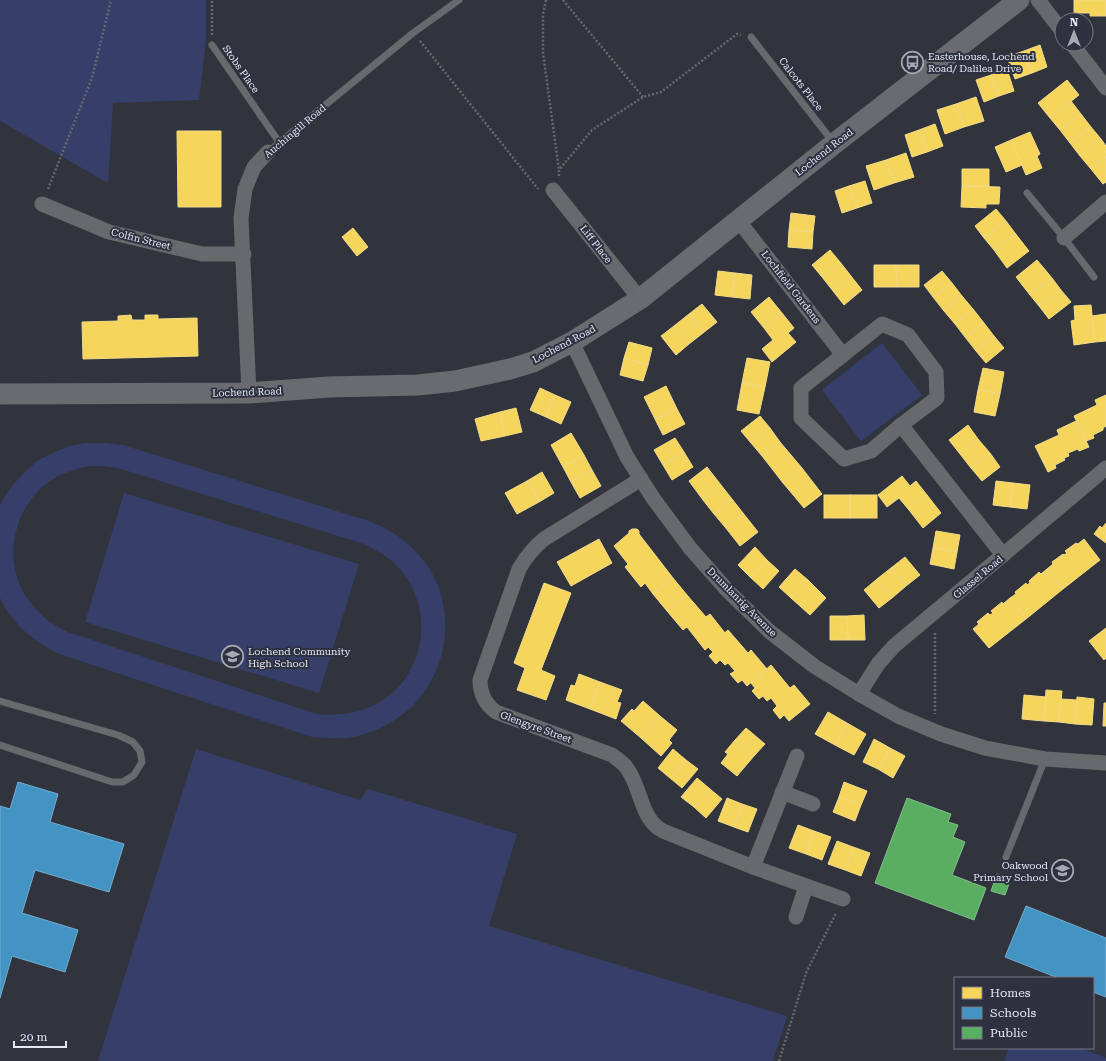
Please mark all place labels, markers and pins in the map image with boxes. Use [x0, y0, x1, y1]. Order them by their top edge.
bus stop icon: Easterhouse, Lochend Road/ Dalilea Drive [900, 49, 926, 75]
place label: Easterhouse, Lochend Road/ Dalilea Drive [928, 51, 1035, 74]
school or university icon: Lochend Community High School [219, 644, 245, 670]
place label: Lochend Community High School [248, 646, 351, 669]
school or university icon: Oakwood Primary School [1050, 858, 1076, 884]
place label: Oakwood Primary School [973, 860, 1049, 883]

